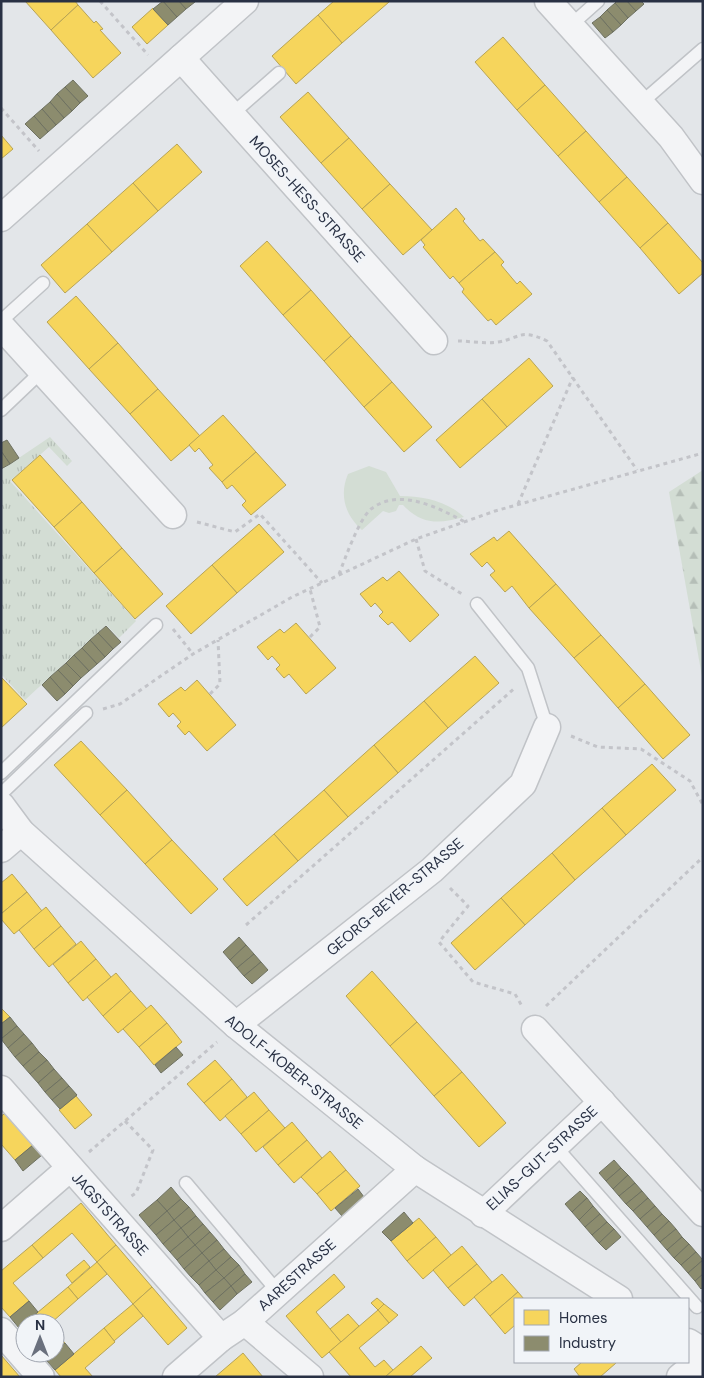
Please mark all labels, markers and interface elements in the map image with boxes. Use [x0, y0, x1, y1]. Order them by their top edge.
street label: MOSES-HESS-STRASSE [245, 131, 369, 267]
street label: GEORG-BEYER-STRASSE [322, 834, 468, 960]
street label: ADOLF-KOBER-STRASSE [221, 1010, 367, 1134]
street label: ELIAS-GUT-STRASSE [482, 1101, 602, 1215]
street label: JAGSTSTRASSE [67, 1168, 153, 1260]
street label: AARESTRASSE [254, 1234, 340, 1316]
legend [514, 1298, 689, 1363]
text: Homes [559, 1308, 608, 1328]
north arrow [15, 1313, 65, 1363]
text: N [35, 1316, 45, 1334]
text: Industry [559, 1333, 617, 1353]

